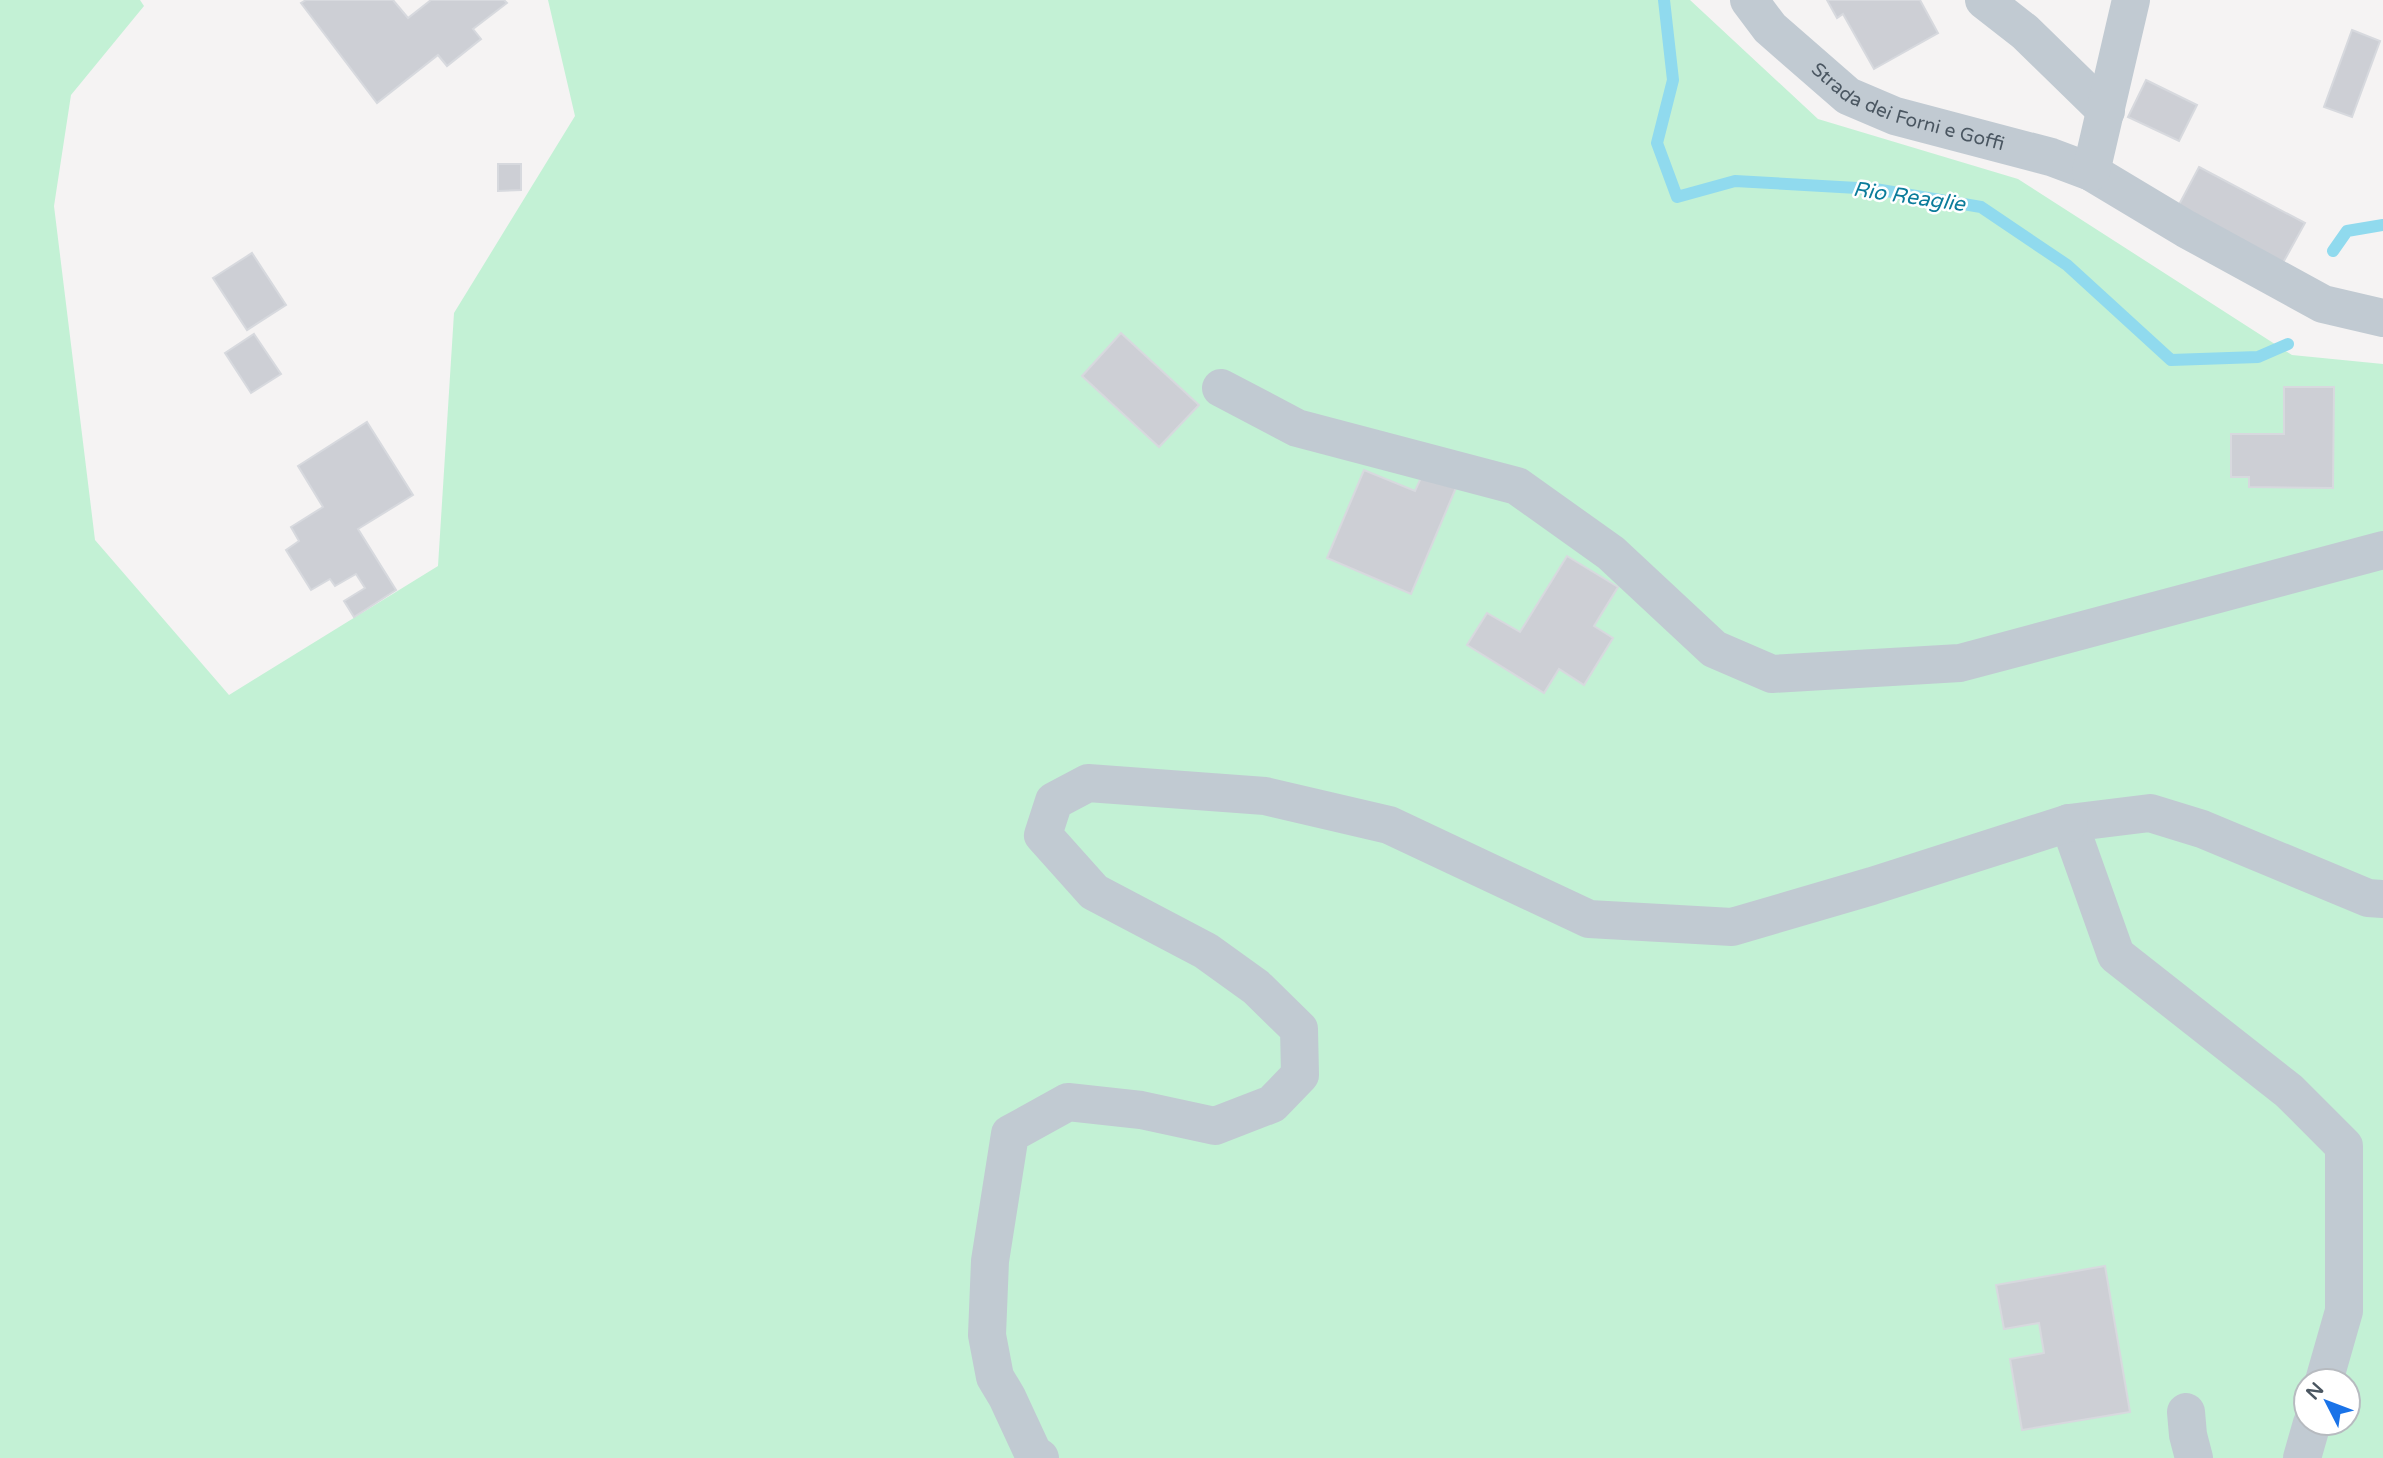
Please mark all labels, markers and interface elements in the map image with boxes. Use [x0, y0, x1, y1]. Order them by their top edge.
street label: Strada dei Forni e Goffi [1807, 58, 2007, 155]
water label: Rio Reaglie [1851, 177, 1968, 217]
north arrow [2292, 1367, 2362, 1437]
text: N [2302, 1378, 2328, 1404]

